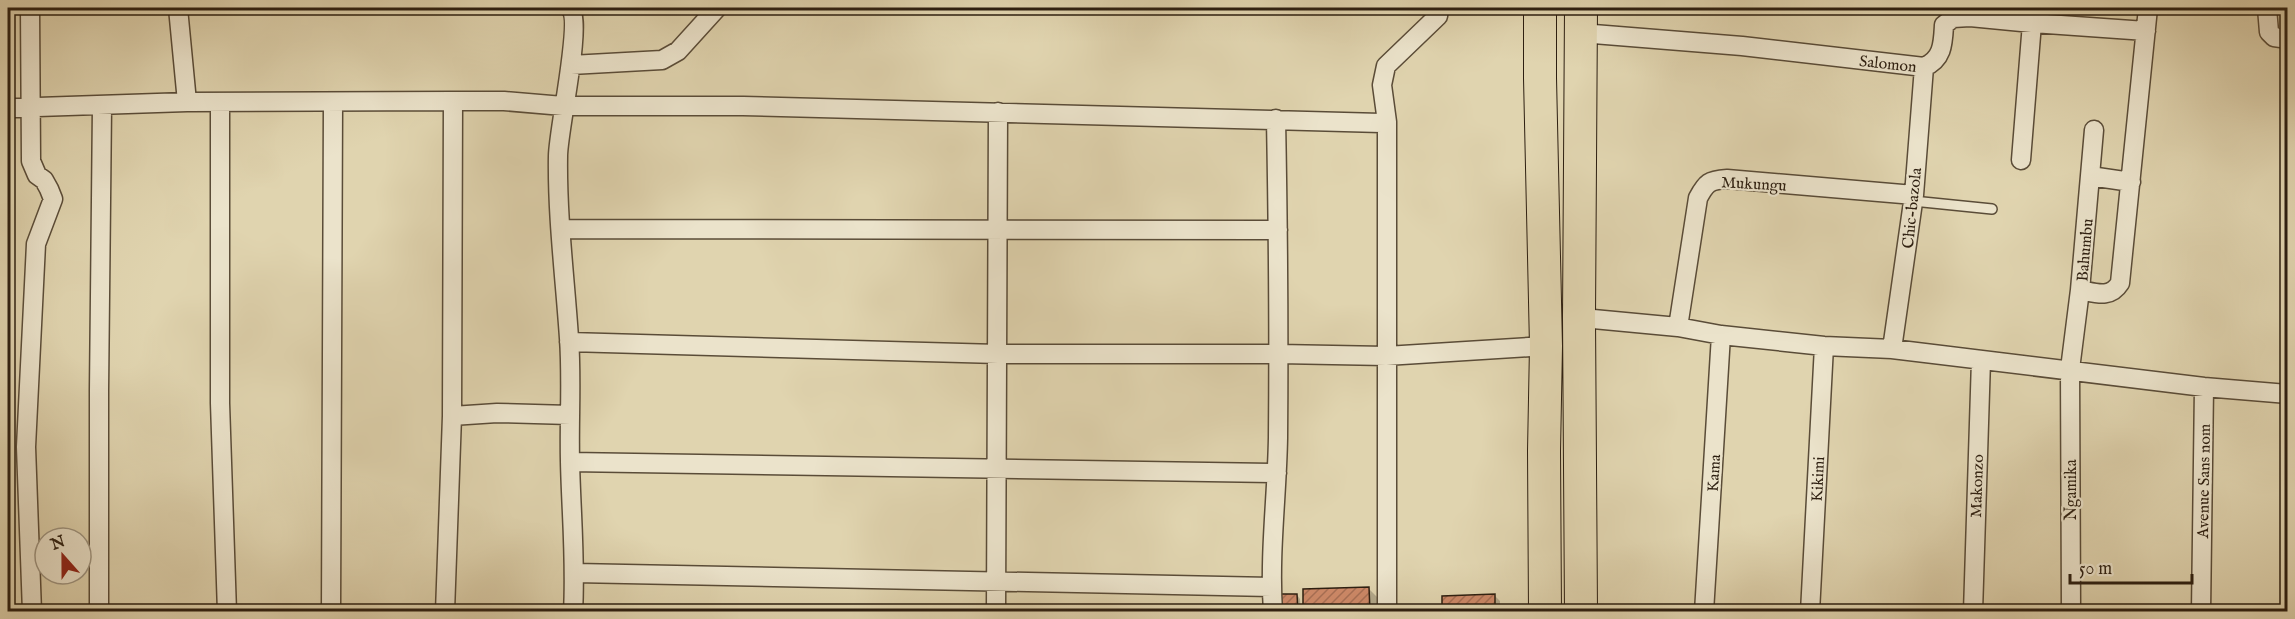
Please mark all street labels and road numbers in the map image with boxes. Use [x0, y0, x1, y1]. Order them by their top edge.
street label: Salomon [1858, 52, 1918, 78]
street label: Chic-bazola [1899, 167, 1927, 250]
street label: Mukungu [1721, 173, 1787, 197]
street label: Bahumbu [2073, 218, 2099, 283]
street label: Avenue Sans nom [2194, 424, 2216, 540]
street label: Kama [1704, 454, 1726, 493]
street label: Makonzo [1967, 454, 1989, 518]
street label: Kikimi [1808, 456, 1830, 502]
street label: Ngamika [2062, 459, 2082, 521]

